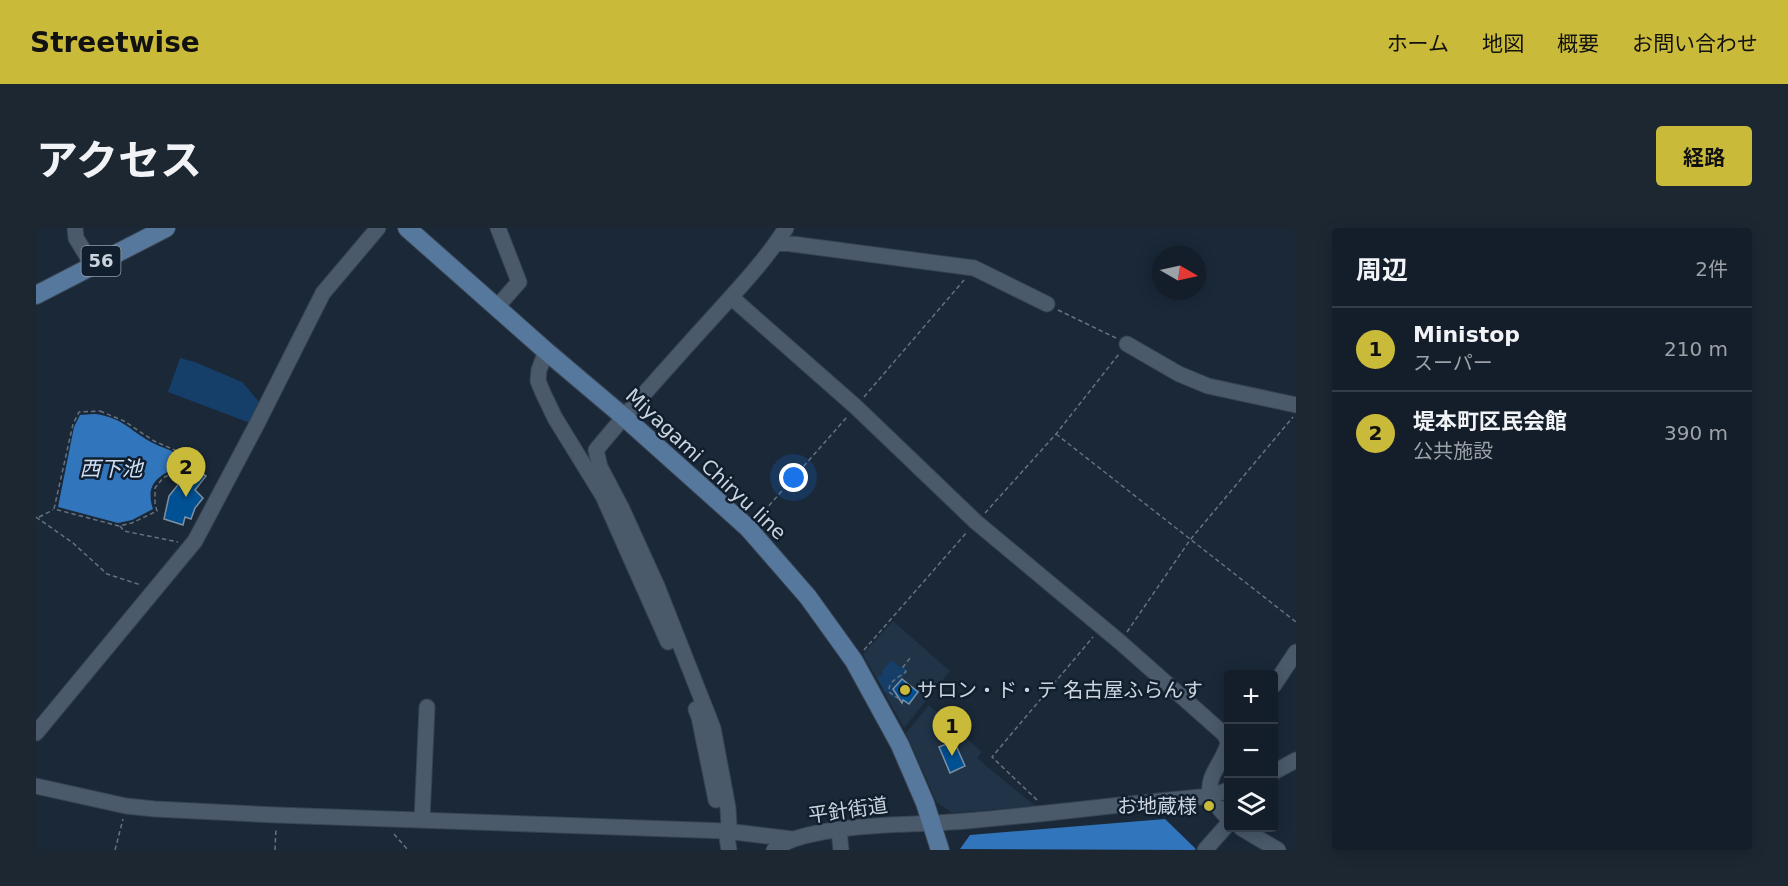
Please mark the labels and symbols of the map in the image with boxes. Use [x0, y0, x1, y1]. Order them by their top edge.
road number: 56 [82, 246, 120, 276]
north arrow [1152, 246, 1206, 300]
street label: Miyagami Chiryu line [621, 383, 791, 545]
pin: 2 [166, 448, 206, 497]
water label: 西下池 [80, 457, 144, 481]
your location [779, 463, 808, 492]
place label: サロン・ド・テ 名古屋ふらんす [917, 678, 1203, 702]
marker: サロン・ド・テ 名古屋ふらんす [898, 683, 912, 697]
pin: 1 [932, 706, 972, 756]
street label: 平針街道 [807, 793, 889, 827]
place label: お地蔵様 [1117, 794, 1197, 818]
marker: お地蔵様 [1202, 799, 1216, 813]

